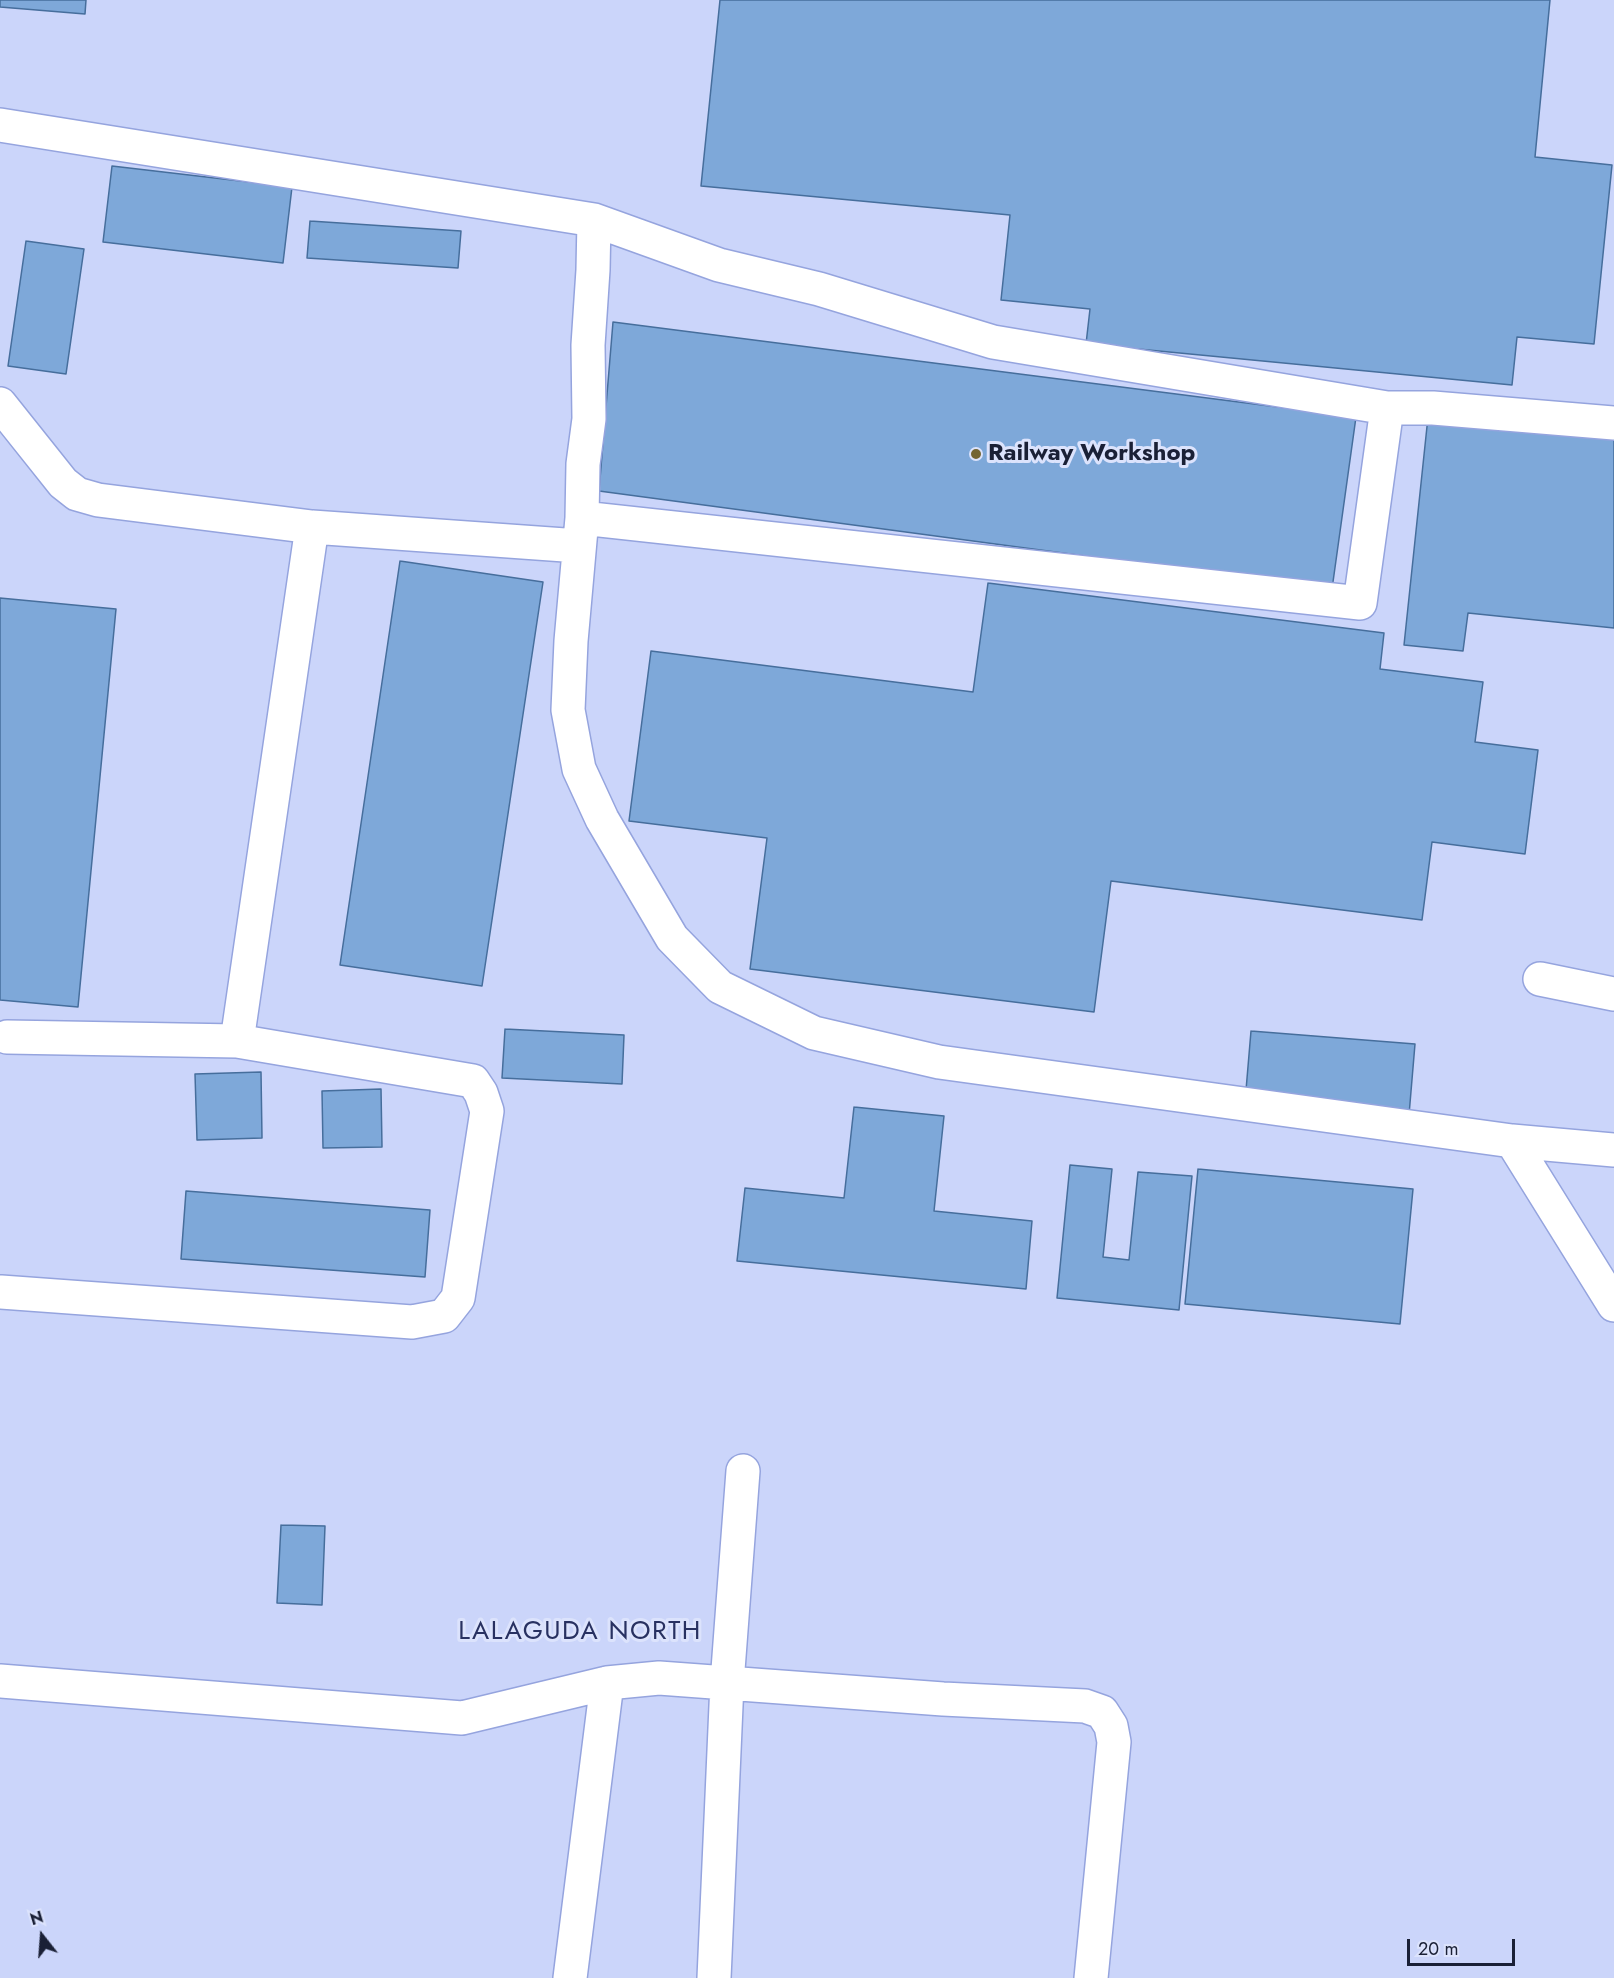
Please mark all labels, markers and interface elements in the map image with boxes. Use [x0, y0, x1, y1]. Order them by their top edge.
place label: Railway Workshop [988, 440, 1195, 468]
marker: Railway Workshop [969, 447, 983, 461]
district label: LALAGUDA NORTH [458, 1617, 702, 1649]
text: N [27, 1905, 46, 1931]
north arrow [12, 1906, 72, 1966]
scale bar [1410, 1927, 1518, 1965]
text: 20 m [1418, 1936, 1458, 1962]

